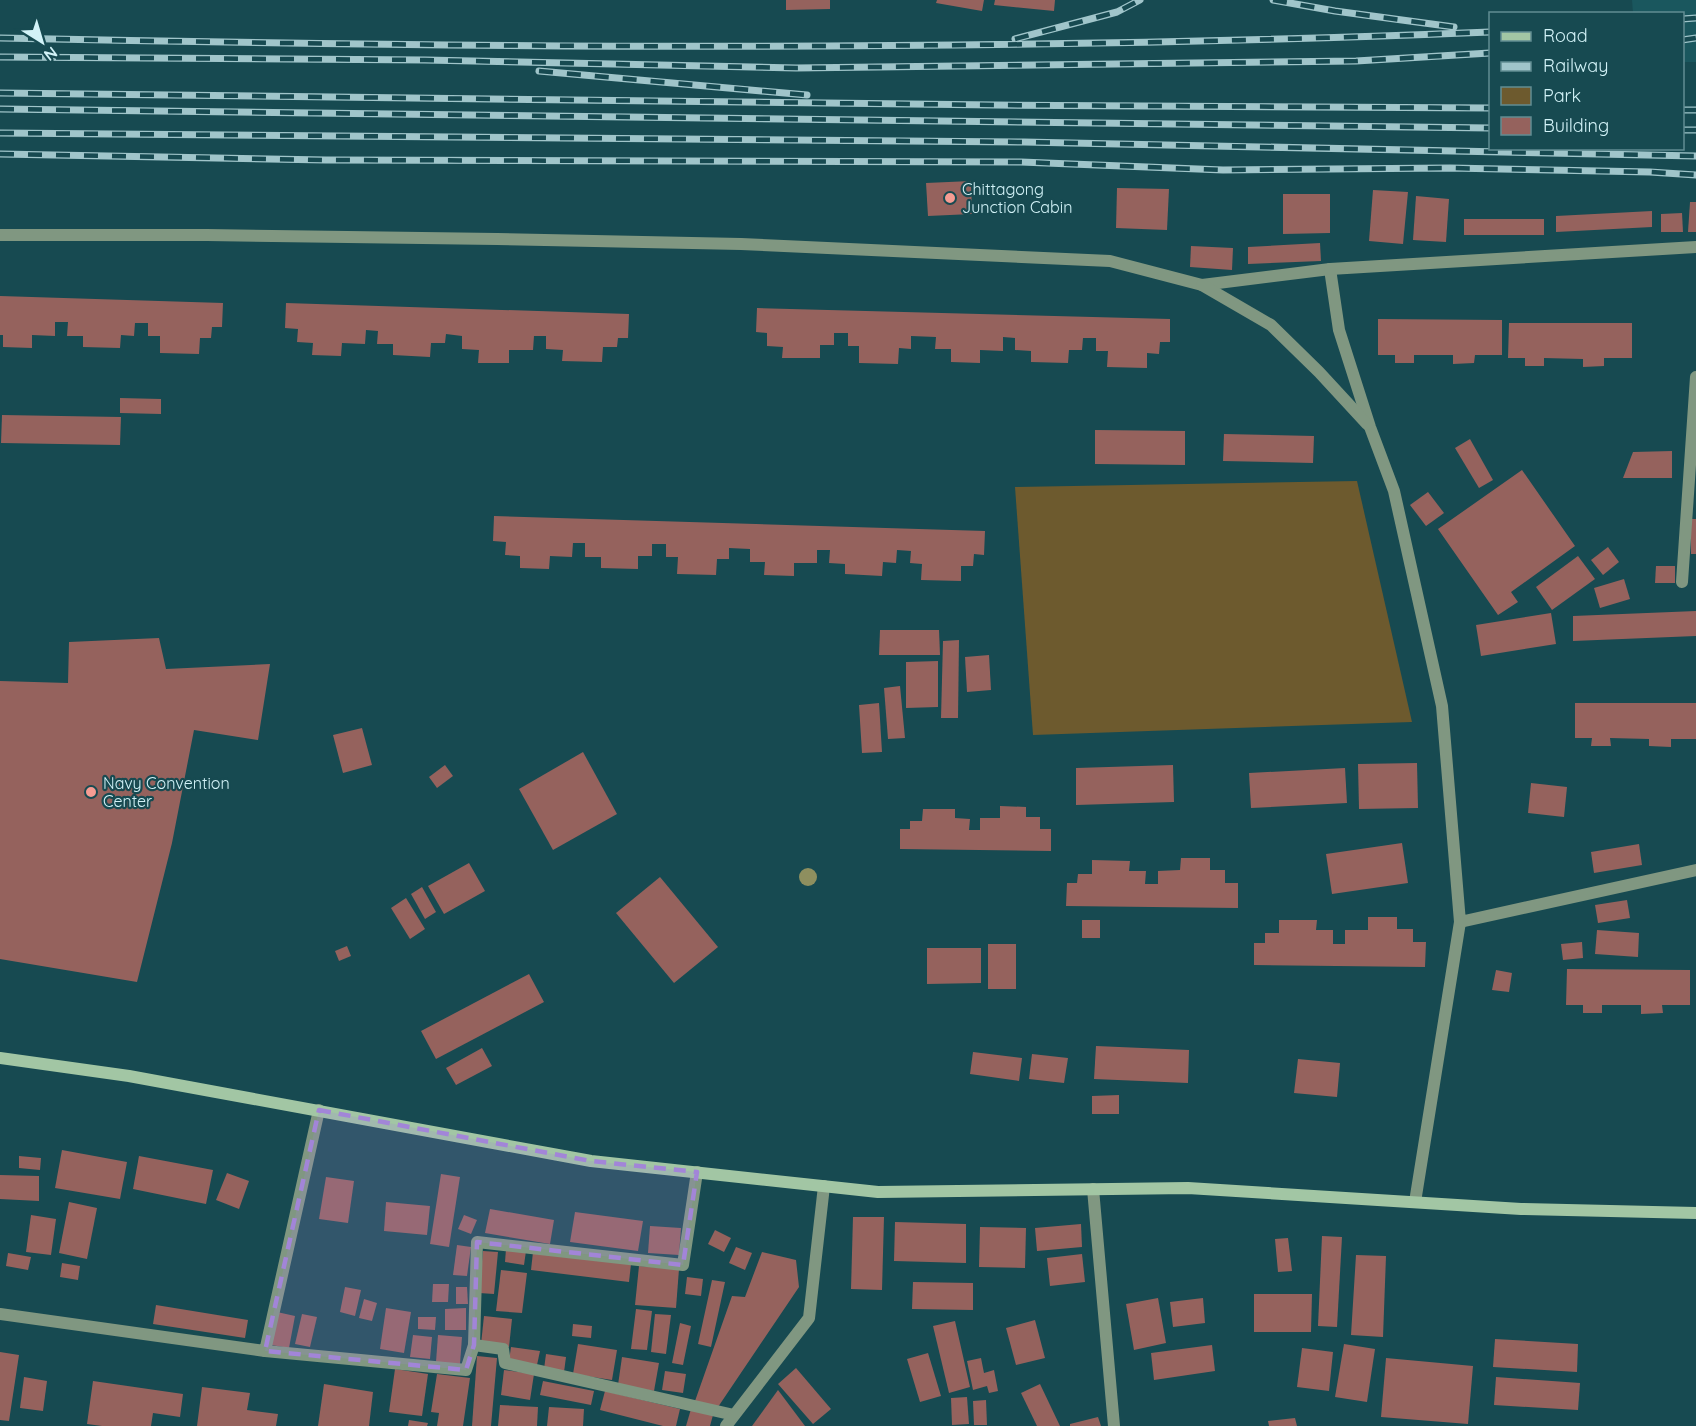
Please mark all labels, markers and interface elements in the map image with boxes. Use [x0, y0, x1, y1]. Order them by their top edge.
north arrow [12, 12, 72, 72]
legend [1489, 12, 1684, 150]
text: Road [1543, 24, 1588, 47]
text: N [40, 42, 62, 66]
text: Railway [1543, 54, 1609, 77]
text: Park [1543, 84, 1581, 107]
text: Building [1543, 114, 1609, 137]
place label: Chittagong Junction Cabin [962, 179, 1072, 217]
marker: Chittagong Junction Cabin [943, 191, 957, 205]
place label: Navy Convention Center [103, 773, 230, 811]
marker: Navy Convention Center [84, 785, 98, 799]

